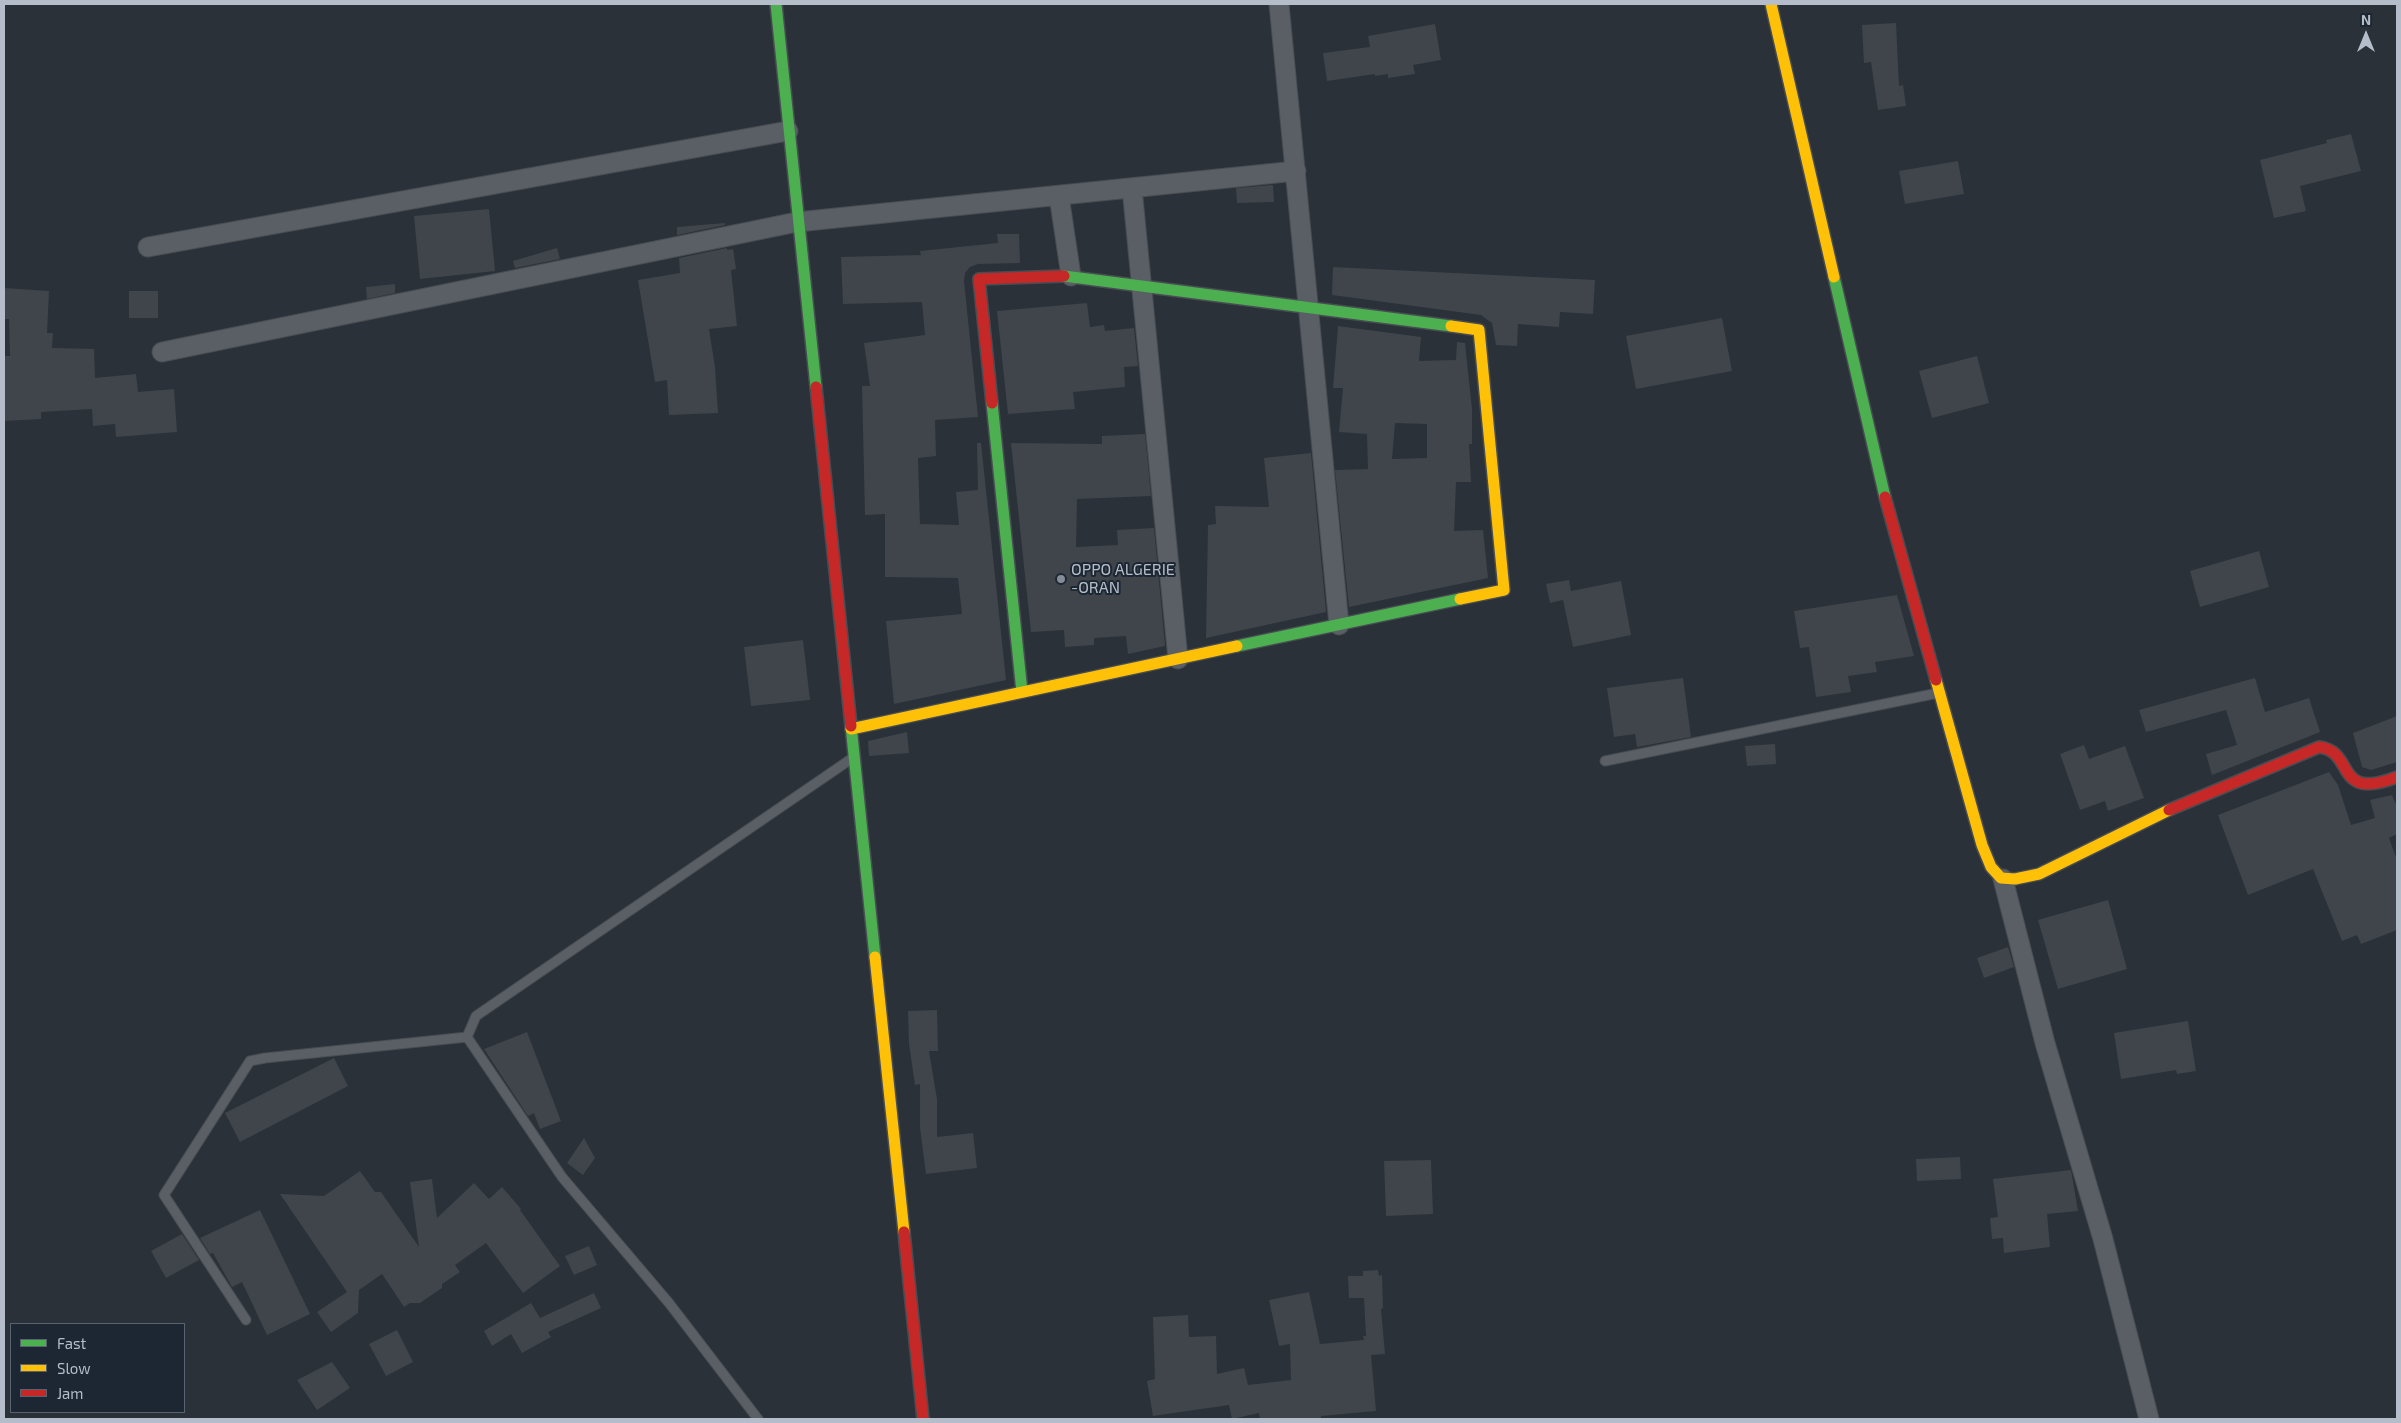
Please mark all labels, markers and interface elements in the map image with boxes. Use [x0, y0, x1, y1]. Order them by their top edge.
north arrow [2341, 10, 2391, 60]
text: N [2361, 11, 2371, 28]
place label: OPPO ALGERIE -ORAN [1071, 560, 1175, 598]
marker: OPPO ALGERIE -ORAN [1055, 573, 1067, 585]
legend [10, 1323, 185, 1413]
text: Fast [57, 1334, 86, 1352]
text: Slow [57, 1359, 91, 1377]
text: Jam [57, 1384, 83, 1402]

